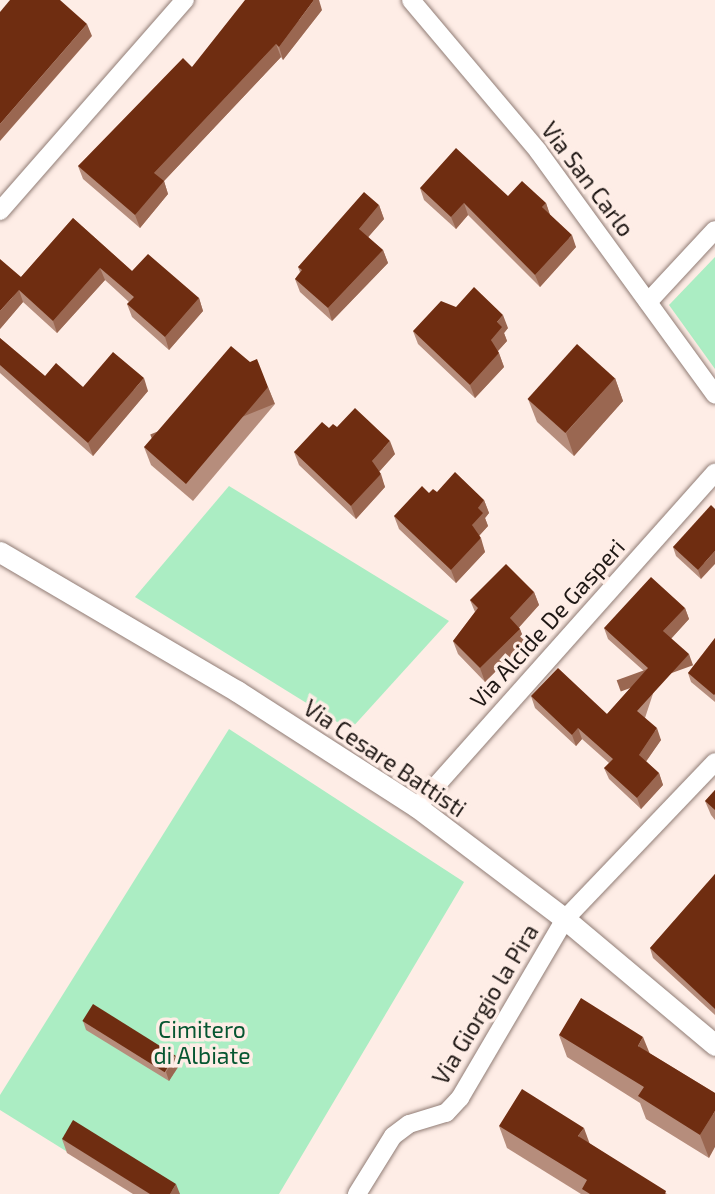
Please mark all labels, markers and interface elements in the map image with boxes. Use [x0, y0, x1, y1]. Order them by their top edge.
street label: Via San Carlo [536, 116, 640, 242]
street label: Via Alcide De Gasperi [464, 533, 630, 713]
street label: Via Cesare Battisti [299, 693, 471, 823]
street label: Via Giorgio la Pira [426, 919, 544, 1089]
park label: Cimitero di Albiate [153, 1015, 251, 1069]

